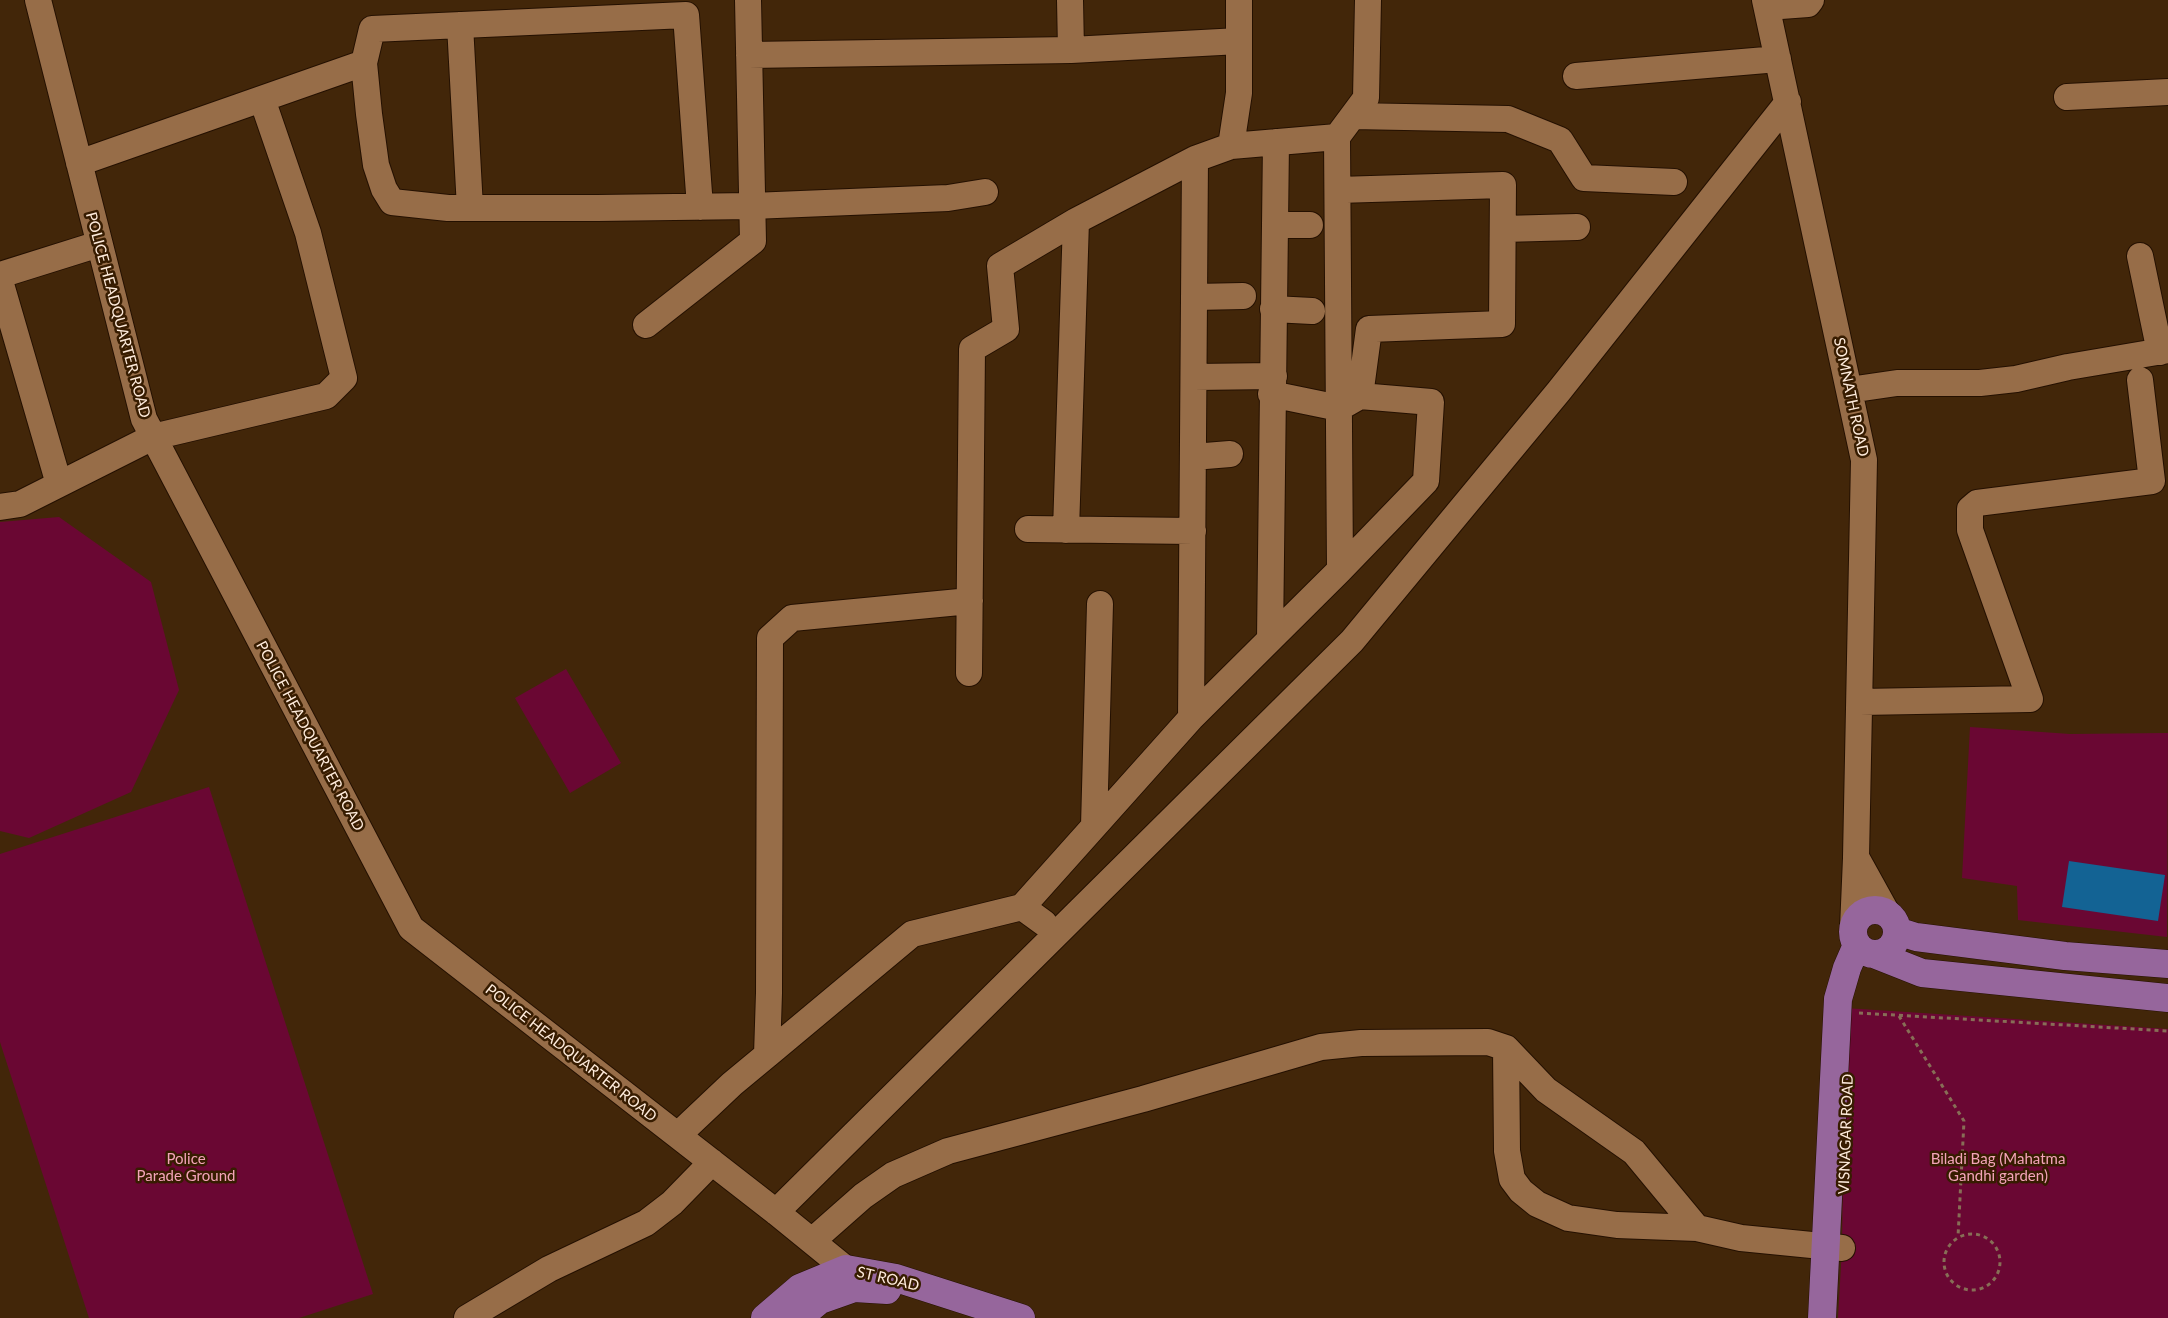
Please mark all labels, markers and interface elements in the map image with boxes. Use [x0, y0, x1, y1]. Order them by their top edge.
street label: POLICE HEADQUARTER ROAD [82, 210, 154, 420]
street label: SOMNATH ROAD [1830, 336, 1872, 458]
street label: POLICE HEADQUARTER ROAD [252, 638, 368, 834]
street label: POLICE HEADQUARTER ROAD [482, 981, 660, 1125]
street label: VISNAGAR ROAD [1835, 1073, 1857, 1195]
park label: Police Parade Ground [137, 1150, 235, 1185]
park label: Biladi Bag (Mahatma Gandhi garden) [1931, 1150, 2065, 1185]
street label: ST ROAD [855, 1263, 921, 1295]

